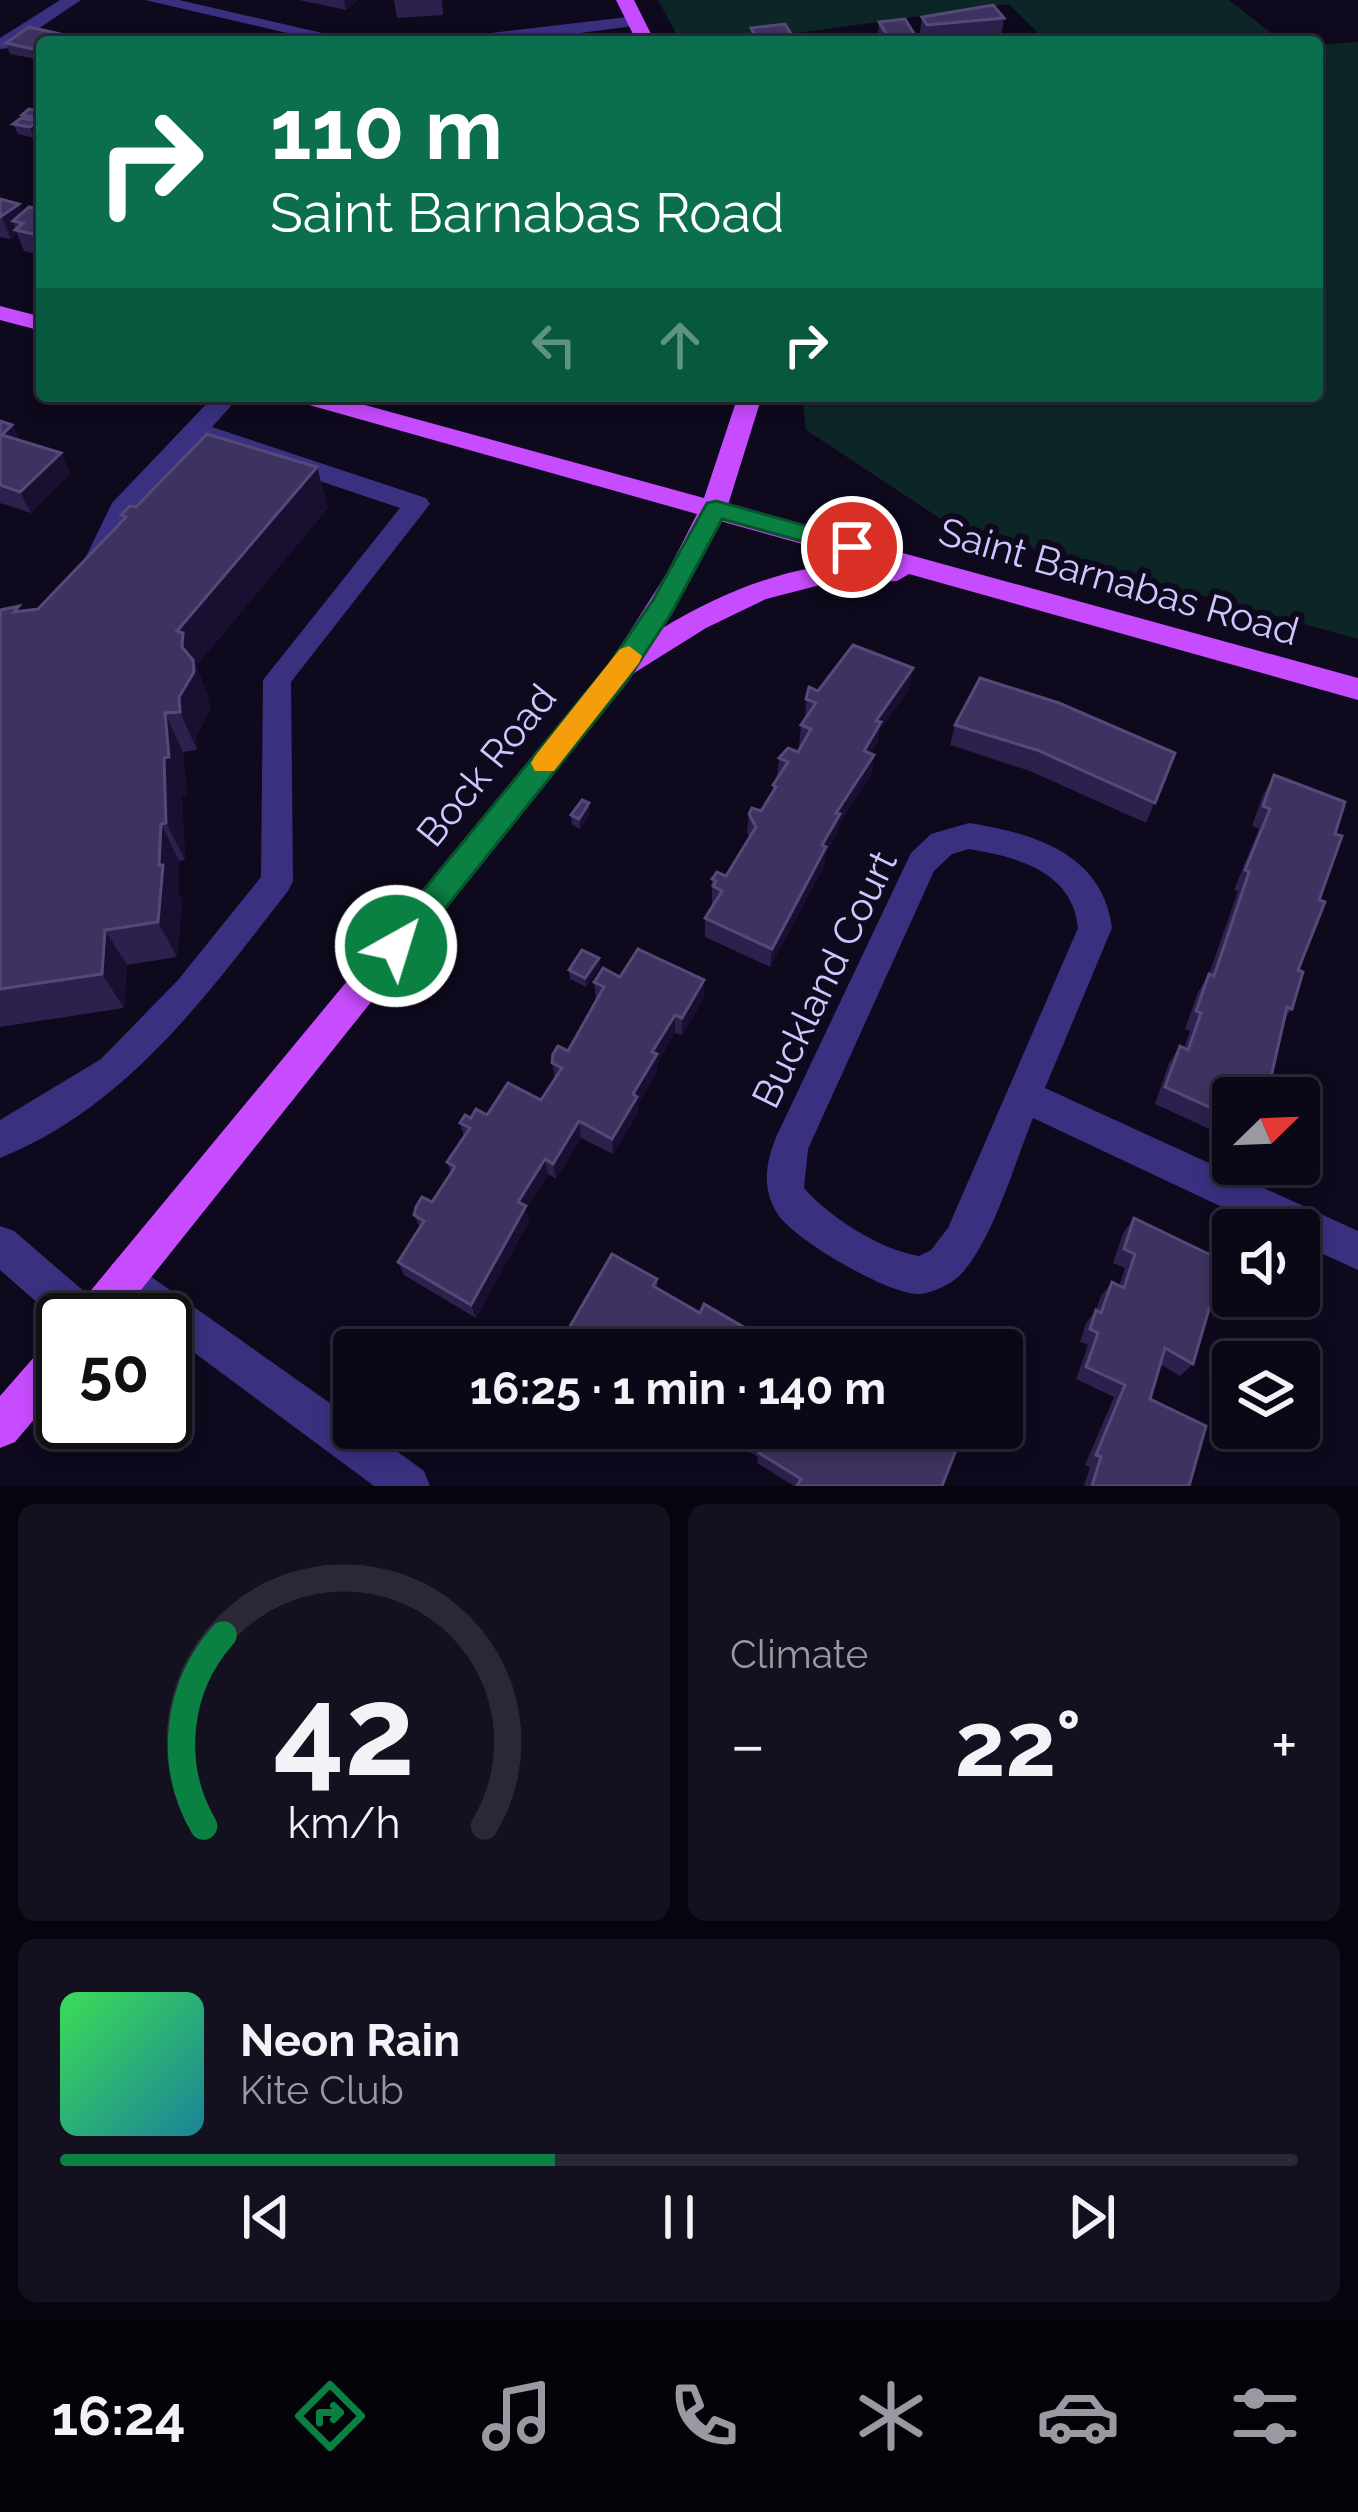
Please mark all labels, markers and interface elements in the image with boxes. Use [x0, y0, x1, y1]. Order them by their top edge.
text: 110 m [270, 80, 503, 179]
icon: right [72, 84, 228, 240]
text: Saint Barnabas Road [270, 181, 784, 245]
icon: left [521, 312, 587, 378]
icon: ahead [647, 312, 713, 378]
icon: right [773, 312, 839, 378]
pin [801, 496, 903, 598]
street label: Saint Barnabas Road [934, 508, 1304, 654]
icon: arrive [819, 514, 885, 580]
street label: Bock Road [407, 675, 565, 855]
street label: Buckland Court [742, 843, 906, 1115]
position arrow [333, 883, 459, 1009]
north arrow [1212, 1077, 1320, 1185]
map controls [1212, 1077, 1320, 1449]
button: sound [1212, 1209, 1320, 1317]
speed limit sign: 50 [36, 1293, 192, 1449]
button: layers [1212, 1341, 1320, 1449]
text: 16:25 · 1 min · 140 m [470, 1362, 886, 1415]
text: Climate [730, 1631, 868, 1677]
text: 42 [273, 1658, 415, 1804]
text: 22° [955, 1691, 1081, 1797]
text: − [730, 1706, 766, 1783]
text: + [1271, 1706, 1298, 1783]
text: km/h [287, 1797, 401, 1847]
text: Neon Rain [240, 2014, 460, 2067]
text: Kite Club [240, 2067, 404, 2113]
icon: previous [233, 2184, 299, 2250]
icon: pause [646, 2184, 712, 2250]
icon: next [1059, 2184, 1125, 2250]
icon: directions [288, 2374, 372, 2458]
icon: music [475, 2374, 559, 2458]
icon: phone [662, 2374, 746, 2458]
icon: climate [849, 2374, 933, 2458]
icon: car [1036, 2374, 1120, 2458]
icon: filters [1223, 2374, 1307, 2458]
text: 16:24 [51, 2384, 186, 2448]

